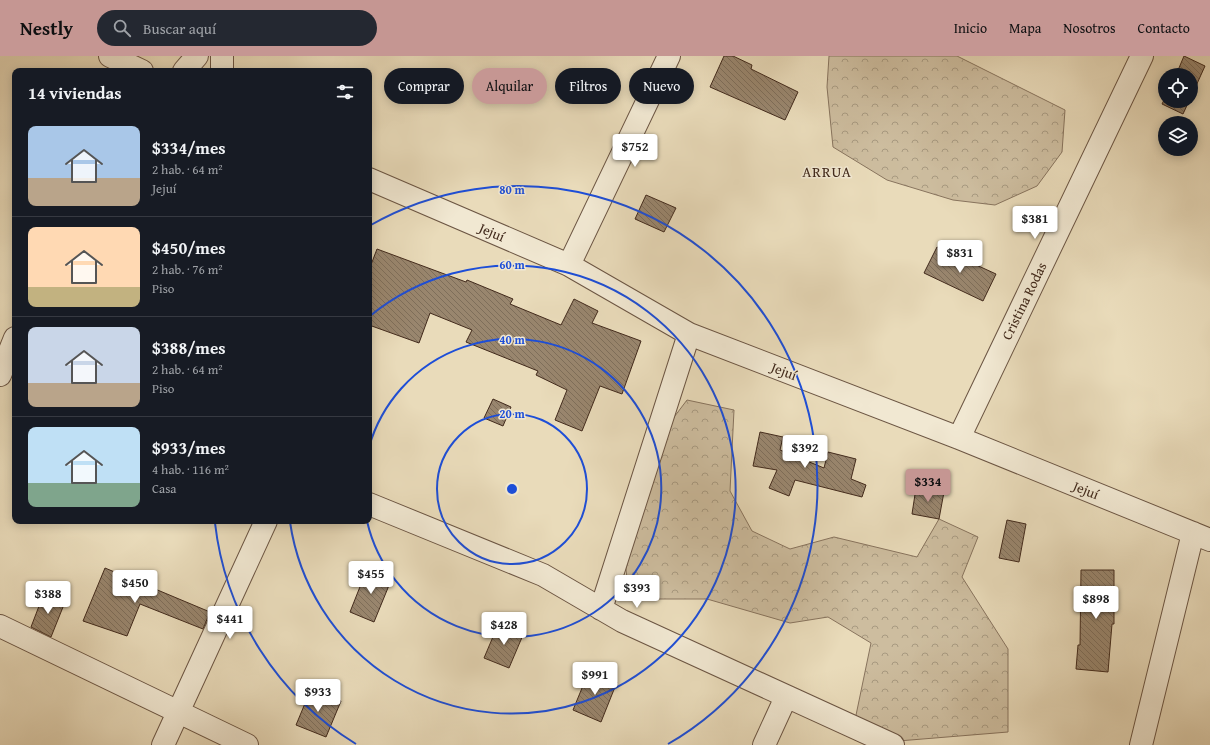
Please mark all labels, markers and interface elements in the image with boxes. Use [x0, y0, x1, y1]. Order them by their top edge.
search box [97, 10, 377, 46]
text: Nestly [20, 14, 73, 42]
icon: search [111, 17, 133, 39]
text: Buscar aquí [143, 18, 216, 39]
text: Inicio [954, 18, 987, 38]
text: Mapa [1009, 18, 1041, 38]
text: Nosotros [1063, 18, 1116, 38]
text: Contacto [1138, 18, 1190, 38]
chip: Comprar [384, 68, 464, 104]
chip: Alquilar [472, 68, 547, 104]
chip: Filtros [555, 68, 621, 104]
chip: Nuevo [629, 68, 694, 104]
map controls [1158, 68, 1198, 156]
button: locate [1158, 68, 1198, 108]
text: 14 viviendas [28, 80, 122, 105]
icon: filters [334, 81, 356, 103]
button: layers [1158, 116, 1198, 156]
pin: $752 [611, 134, 659, 168]
text: $334/mes [152, 135, 226, 160]
text: $752 [622, 137, 648, 156]
icon: home [60, 142, 108, 190]
text: 2 hab. · 64 m² [152, 160, 223, 179]
district label: ARRUA [802, 161, 852, 182]
text: Jejuí [152, 179, 176, 198]
text: 80 m [499, 181, 525, 198]
pin: $381 [1011, 206, 1059, 240]
text: $381 [1022, 209, 1048, 228]
street label: Jejuí [474, 217, 509, 247]
text: $450/mes [152, 235, 226, 260]
pin: $831 [936, 240, 984, 274]
icon: home [60, 243, 108, 291]
text: $831 [947, 243, 973, 262]
text: 60 m [499, 256, 525, 273]
street label: Cristina Rodas [997, 259, 1051, 343]
text: 2 hab. · 76 m² [152, 260, 223, 279]
text: Piso [152, 279, 174, 298]
text: 40 m [499, 331, 525, 348]
text: $388/mes [152, 335, 226, 360]
icon: home [60, 343, 108, 391]
street label: Jejuí [766, 356, 801, 385]
text: 2 hab. · 64 m² [152, 360, 223, 379]
text: Piso [152, 379, 174, 398]
text: 20 m [499, 405, 525, 422]
text: $933/mes [152, 435, 226, 460]
pin: $392 [781, 435, 829, 469]
text: $392 [792, 438, 818, 457]
icon: home [60, 443, 108, 491]
text: 4 hab. · 116 m² [152, 460, 229, 479]
pin: $334 [904, 469, 952, 503]
text: $334 [915, 472, 941, 491]
street label: Jejuí [1068, 475, 1103, 505]
text: Casa [152, 479, 177, 498]
centre of rings [505, 482, 519, 496]
pin: $455 [347, 561, 395, 595]
text: $455 [358, 564, 384, 583]
pin: $450 [111, 570, 159, 604]
text: $450 [122, 573, 148, 592]
pin: $393 [613, 575, 661, 609]
text: $393 [624, 578, 650, 597]
pin: $388 [24, 581, 72, 615]
text: $388 [35, 584, 61, 603]
pin: $898 [1072, 586, 1120, 620]
text: $898 [1083, 589, 1109, 608]
pin: $441 [206, 606, 254, 640]
text: $441 [217, 609, 243, 628]
pin: $428 [480, 612, 528, 646]
text: $428 [491, 615, 517, 634]
pin: $991 [571, 662, 619, 696]
text: $991 [582, 665, 608, 684]
pin: $933 [294, 679, 342, 713]
text: $933 [305, 682, 331, 701]

